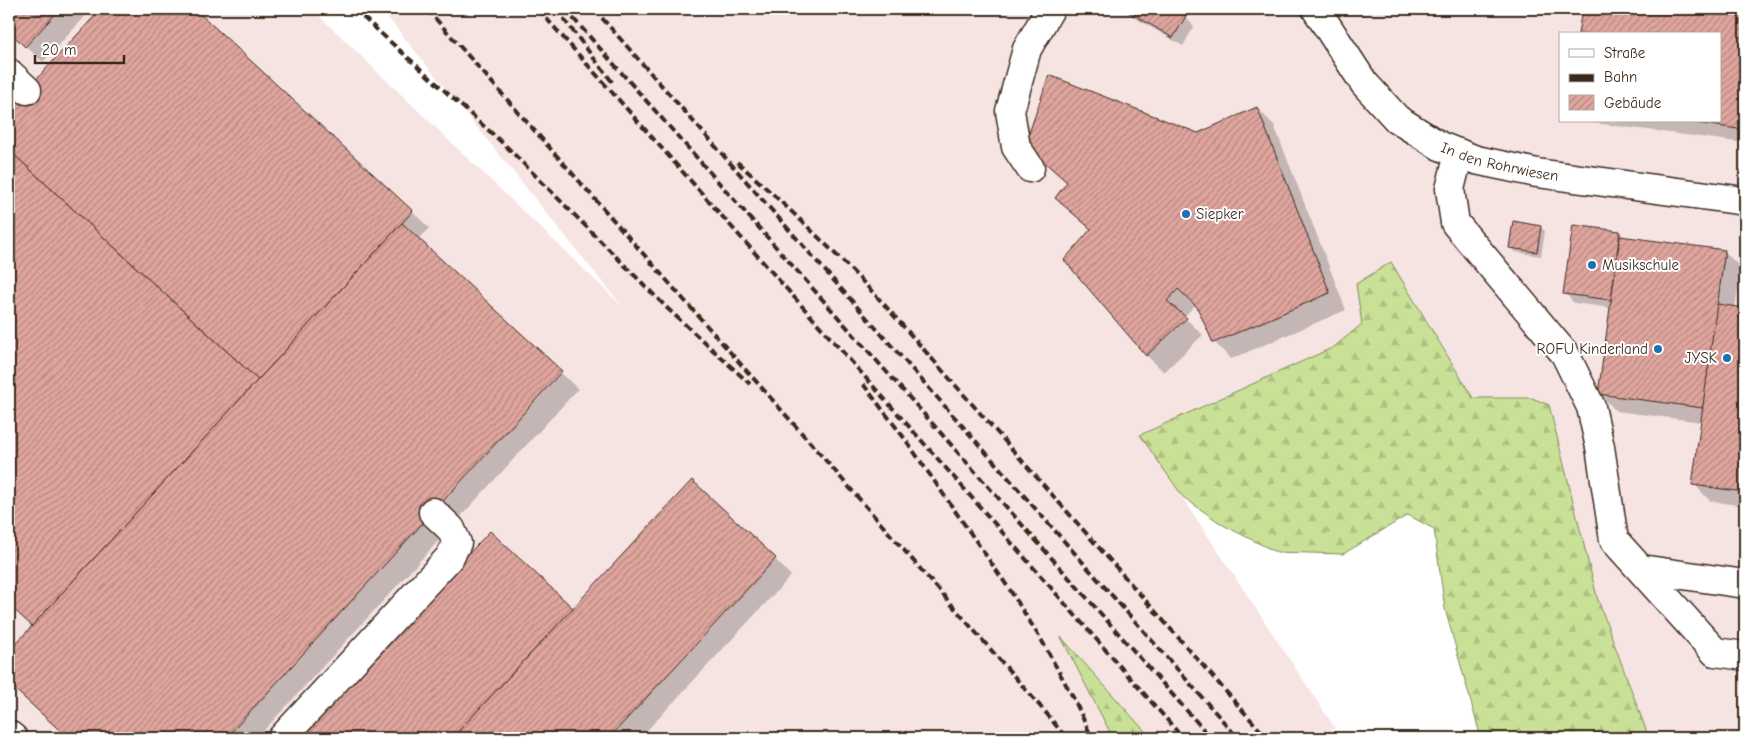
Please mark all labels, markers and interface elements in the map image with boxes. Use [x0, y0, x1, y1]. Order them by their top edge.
scale bar [35, 32, 124, 64]
legend [1559, 32, 1722, 122]
text: 20 m [42, 41, 76, 59]
text: Straße [1604, 44, 1646, 62]
text: Bahn [1604, 68, 1637, 86]
text: Gebäude [1604, 94, 1662, 112]
street label: In den Rohrwiesen [1438, 138, 1560, 185]
place label: Siepker [1196, 205, 1244, 223]
marker: Siepker [1180, 208, 1192, 220]
place label: Musikschule [1602, 256, 1680, 274]
marker: Musikschule [1586, 259, 1598, 271]
place label: ROFU Kinderland [1537, 340, 1648, 358]
marker: ROFU Kinderland [1652, 343, 1664, 355]
place label: JYSK [1685, 349, 1718, 367]
marker: JYSK [1721, 352, 1733, 364]

